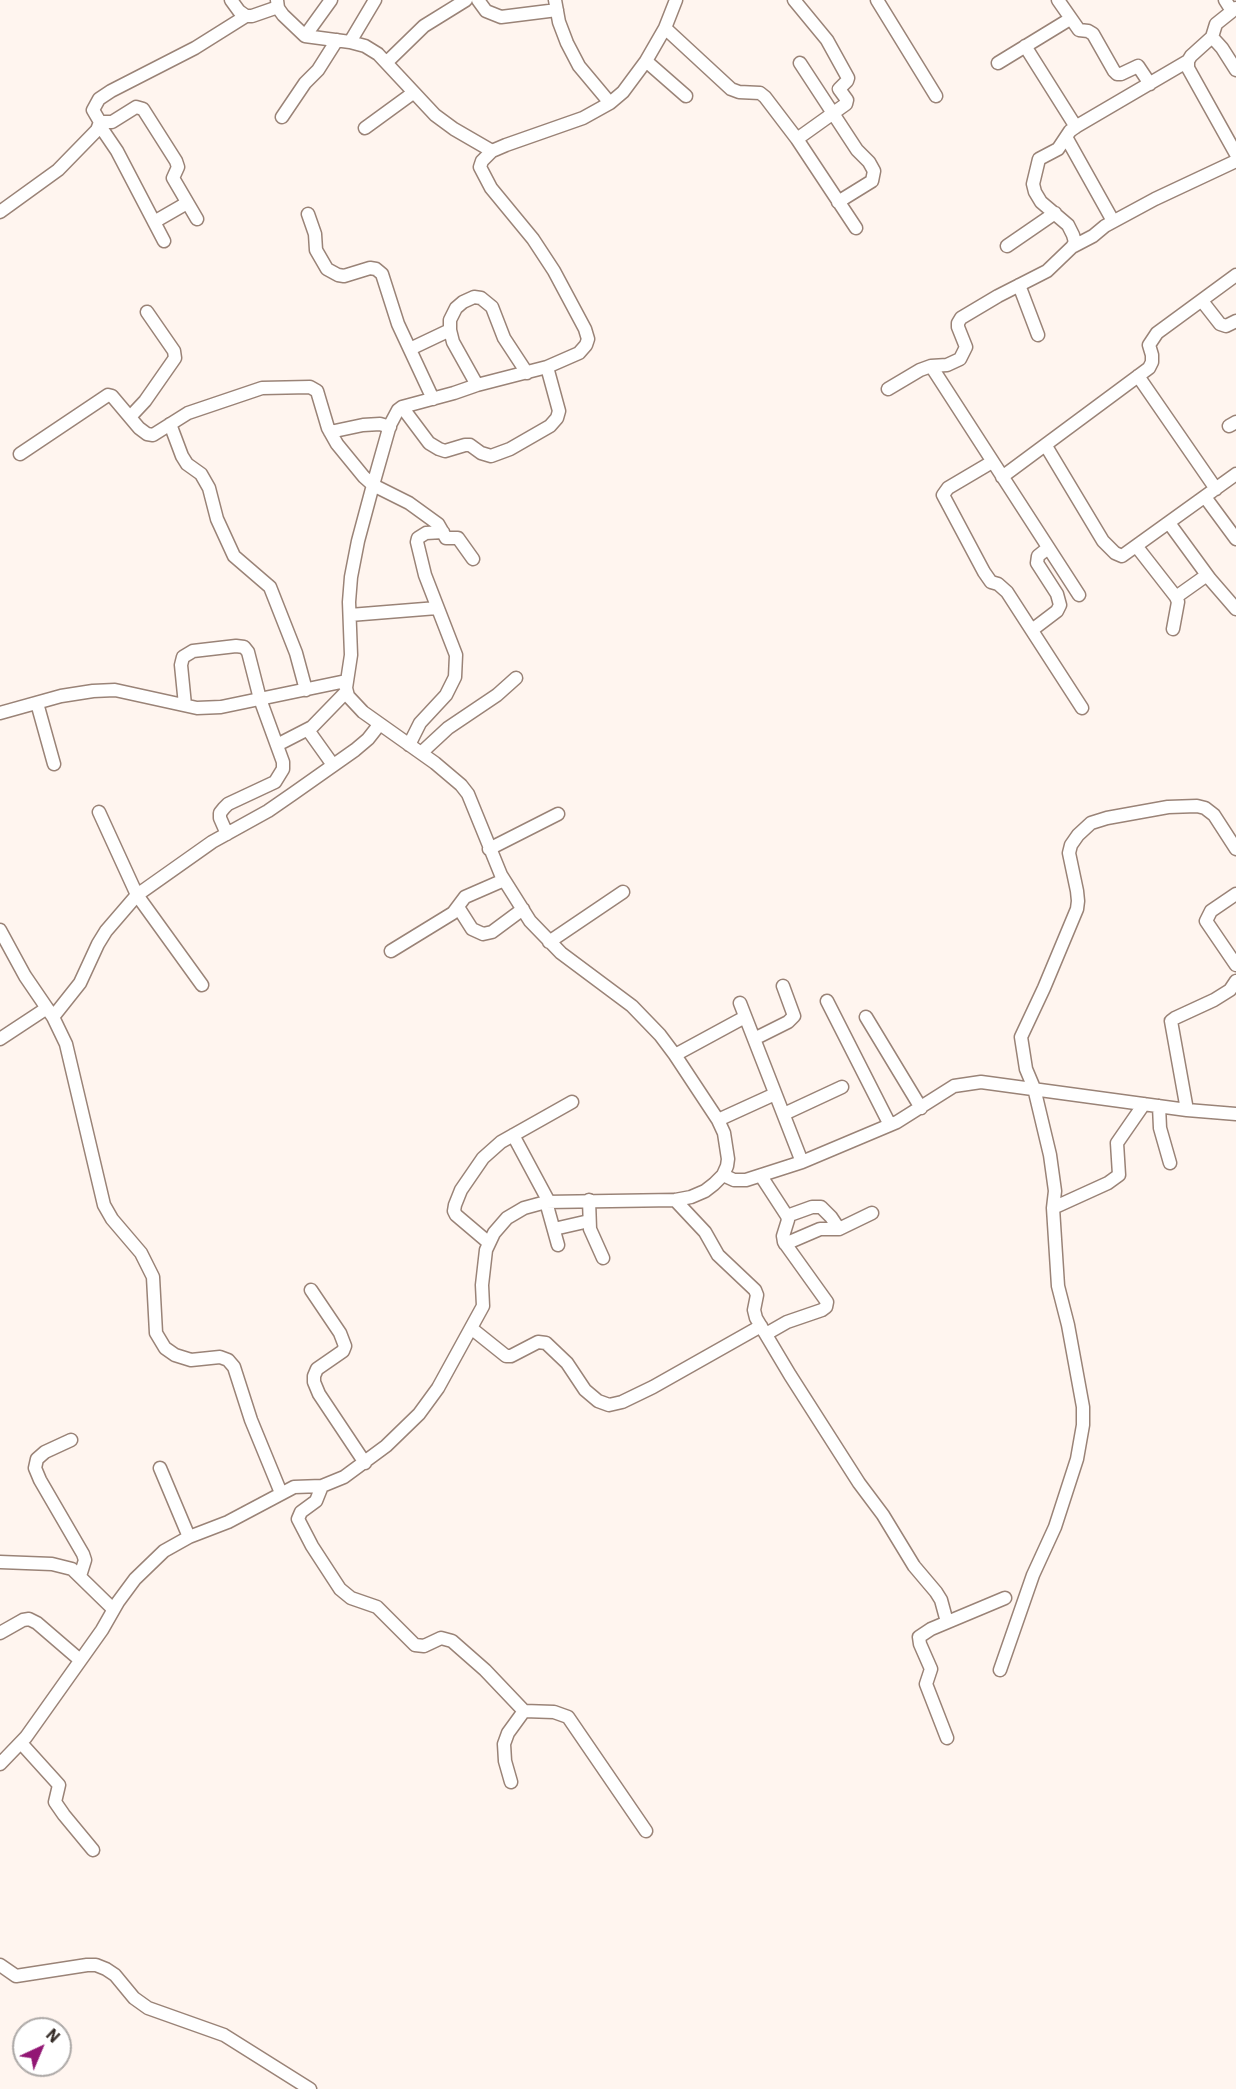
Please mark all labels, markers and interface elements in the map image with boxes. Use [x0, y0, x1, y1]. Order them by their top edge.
north arrow [12, 2017, 72, 2077]
text: N [42, 2024, 64, 2047]

